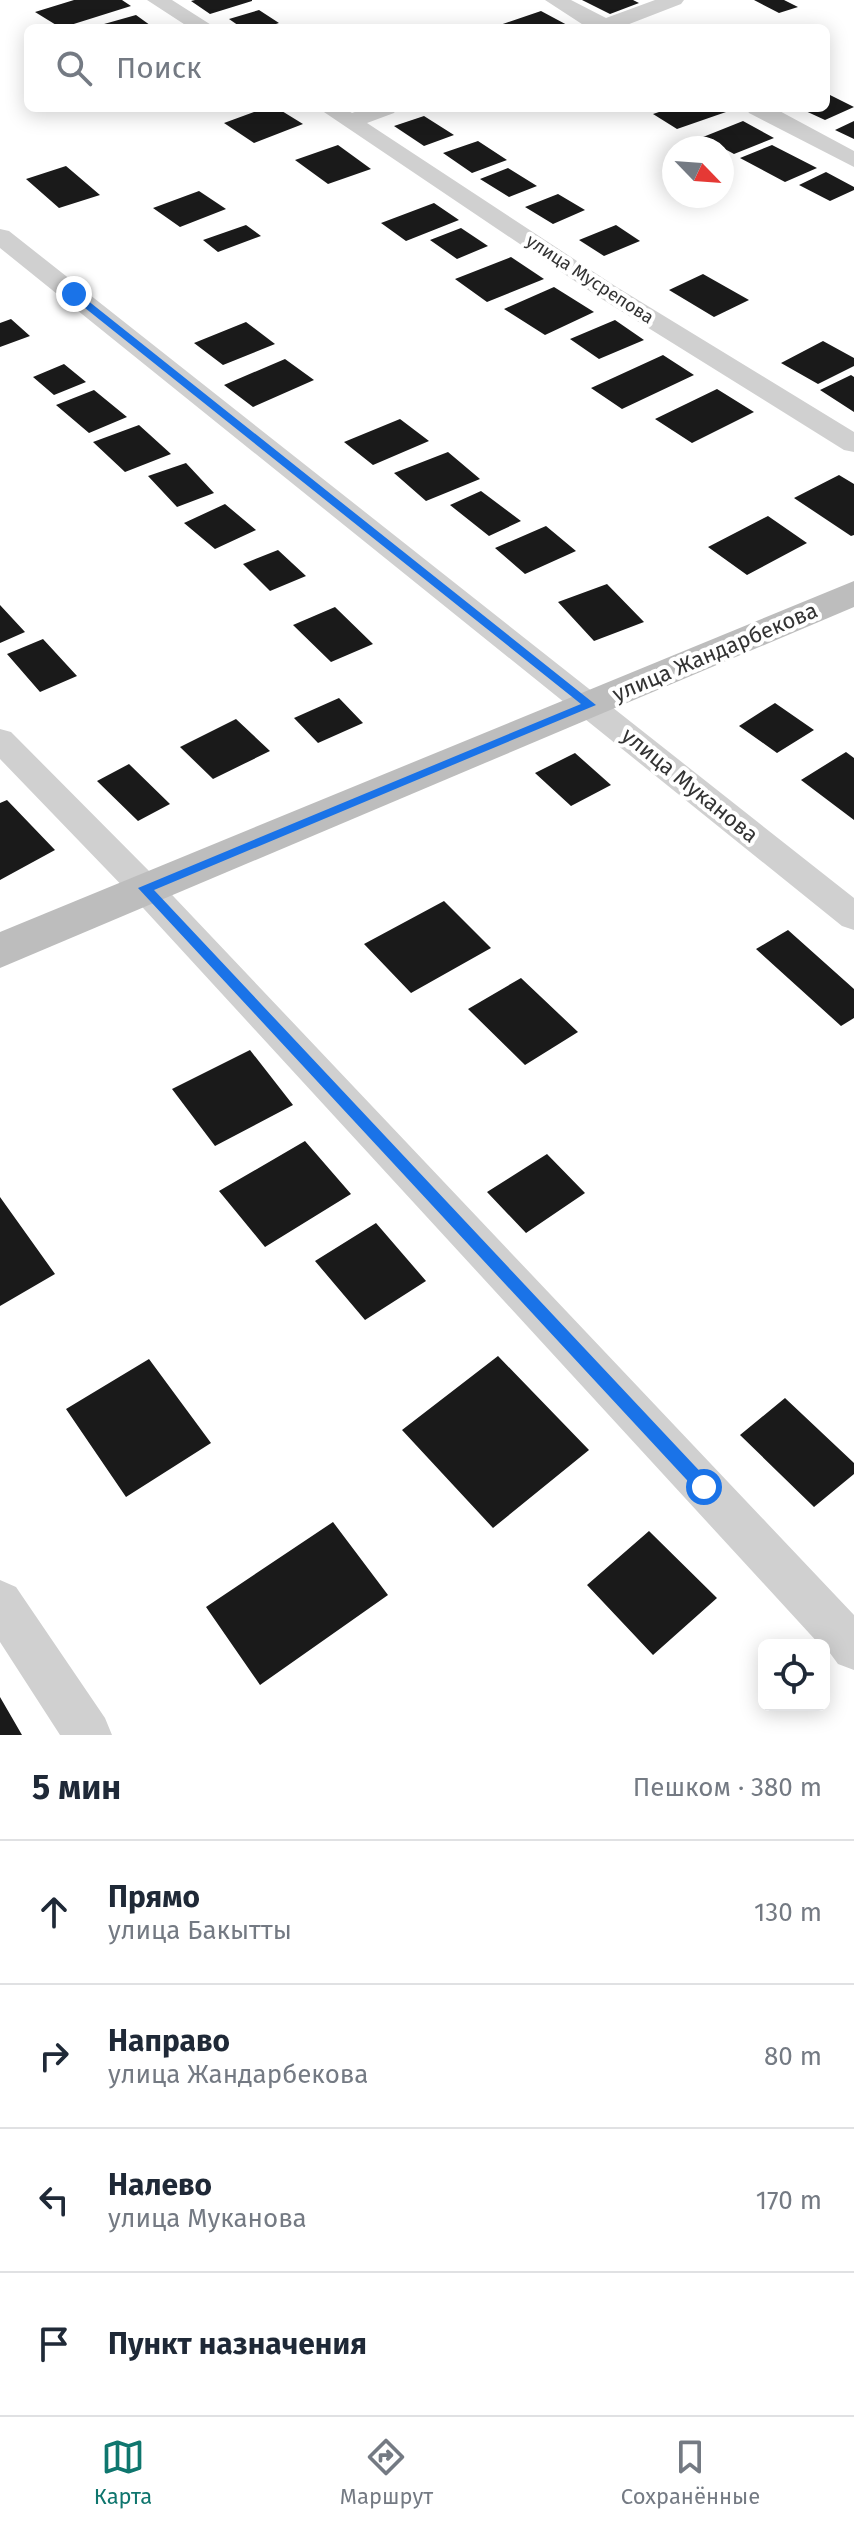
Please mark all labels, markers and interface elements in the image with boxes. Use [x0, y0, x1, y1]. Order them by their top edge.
search box [24, 24, 830, 112]
icon: search [52, 46, 96, 90]
text: Поиск [116, 50, 202, 86]
north arrow [662, 136, 734, 208]
street label: улица Мусрепова [522, 230, 658, 328]
route end [56, 276, 92, 312]
street label: улица Жандарбекова [608, 597, 822, 707]
street label: улица Муканова [616, 722, 764, 848]
route start [686, 1469, 722, 1505]
map controls [758, 1639, 830, 1711]
button: locate [758, 1639, 830, 1711]
text: 5 мин [32, 1767, 121, 1808]
text: Пешком · 380 m [633, 1772, 822, 1803]
text: Прямо [108, 1879, 200, 1915]
icon: ahead [32, 1890, 76, 1934]
text: 130 m [754, 1897, 822, 1928]
text: улица Бакытты [108, 1915, 292, 1946]
text: Направо [108, 2023, 230, 2059]
icon: right [32, 2034, 76, 2078]
text: 80 m [764, 2041, 822, 2072]
text: улица Жандарбекова [108, 2059, 368, 2090]
text: Налево [108, 2167, 212, 2203]
icon: left [32, 2178, 76, 2222]
text: 170 m [756, 2185, 822, 2216]
text: улица Муканова [108, 2203, 307, 2234]
icon: arrive [32, 2322, 76, 2366]
text: Пункт назначения [108, 2326, 367, 2362]
tab: Карта [94, 2435, 152, 2510]
tab: Маршрут [340, 2435, 433, 2510]
tab: Сохранённые [621, 2435, 760, 2510]

